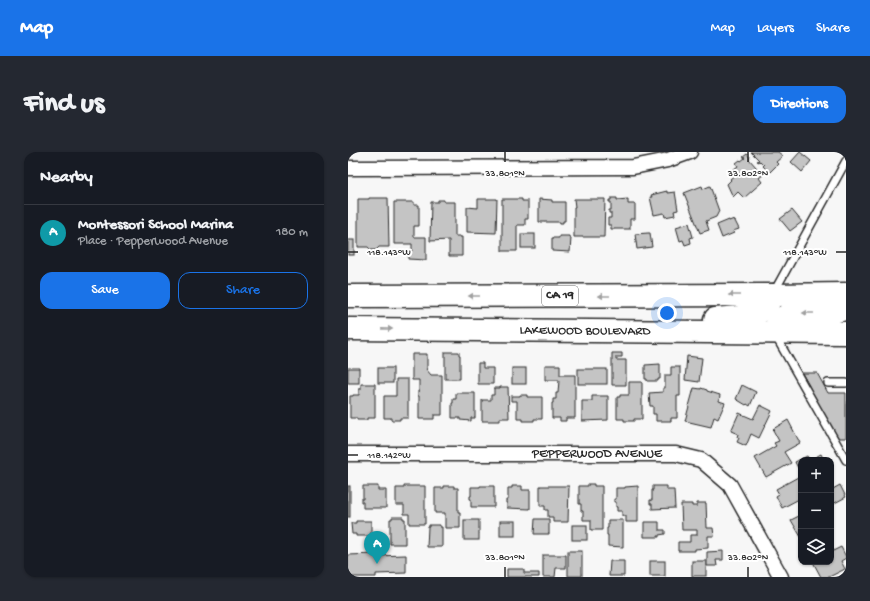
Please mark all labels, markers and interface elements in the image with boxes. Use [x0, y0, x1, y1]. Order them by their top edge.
text: Map [20, 17, 53, 40]
text: Map [711, 20, 735, 37]
text: Layers [757, 20, 794, 37]
text: Share [816, 20, 850, 37]
button: Directions [753, 86, 846, 123]
text: Find us [24, 88, 104, 121]
text: Nearby [40, 168, 93, 188]
text: 33.801°N [484, 168, 525, 180]
text: 33.802°N [727, 168, 769, 180]
text: Montessori School Marina [78, 216, 233, 234]
text: A [49, 225, 57, 240]
text: 180 m [276, 225, 308, 240]
text: Place · Pepperwood Avenue [78, 234, 228, 249]
text: 118.143°W [366, 247, 411, 259]
text: 118.143°W [782, 247, 827, 259]
button: Save [40, 272, 170, 309]
button: Share [178, 272, 308, 309]
road number: CA 19 [542, 286, 578, 306]
one-way arrow [727, 292, 740, 298]
one-way arrow [467, 293, 480, 299]
one-way arrow [597, 293, 610, 299]
your location [657, 303, 677, 323]
one-way arrow [801, 310, 814, 316]
street label: LAKEWOOD BOULEVARD [519, 323, 651, 339]
one-way arrow [381, 326, 394, 332]
street label: PEPPERWOOD AVENUE [531, 447, 663, 462]
text: 118.142°W [366, 450, 411, 462]
map controls [798, 457, 834, 565]
button: + [798, 457, 834, 493]
button: − [798, 493, 834, 529]
button: layers [798, 529, 834, 565]
pin: A [364, 531, 390, 564]
text: 33.801°N [484, 552, 525, 564]
text: 33.802°N [727, 552, 769, 564]

